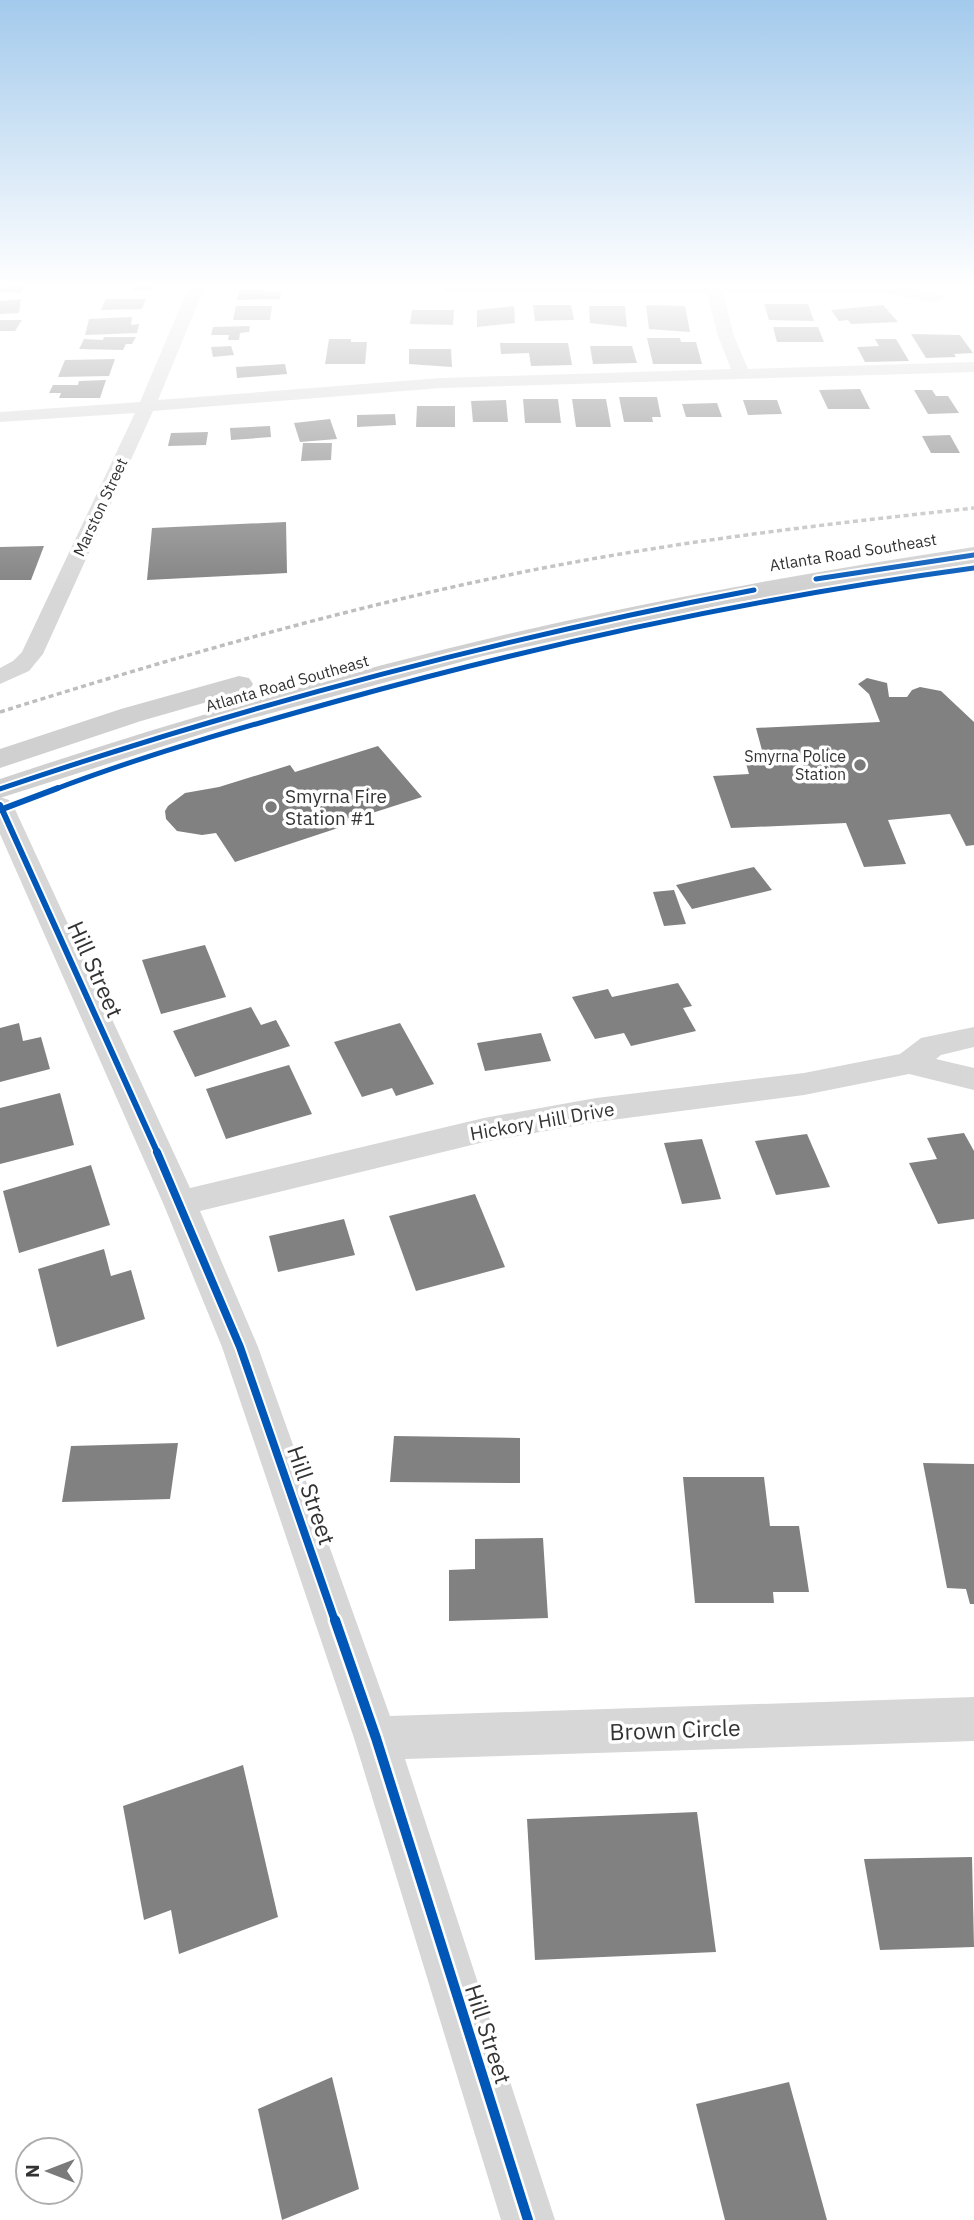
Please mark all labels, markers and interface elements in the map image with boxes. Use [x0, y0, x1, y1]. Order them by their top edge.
street label: Marston Street [68, 455, 132, 559]
street label: Atlanta Road Southeast [768, 529, 938, 575]
street label: Atlanta Road Southeast [203, 650, 371, 716]
place label: Smyrna Police Station [744, 746, 846, 784]
marker: Smyrna Police Station [852, 757, 868, 773]
place label: Smyrna Fire Station #1 [285, 784, 387, 830]
marker: Smyrna Fire Station #1 [263, 799, 279, 815]
street label: Hill Street [61, 916, 131, 1022]
street label: Hickory Hill Drive [468, 1096, 616, 1146]
street label: Hill Street [281, 1441, 343, 1549]
street label: Brown Circle [609, 1712, 741, 1746]
street label: Hill Street [459, 1980, 519, 2088]
north arrow [14, 2136, 84, 2206]
text: N [20, 2164, 44, 2178]

